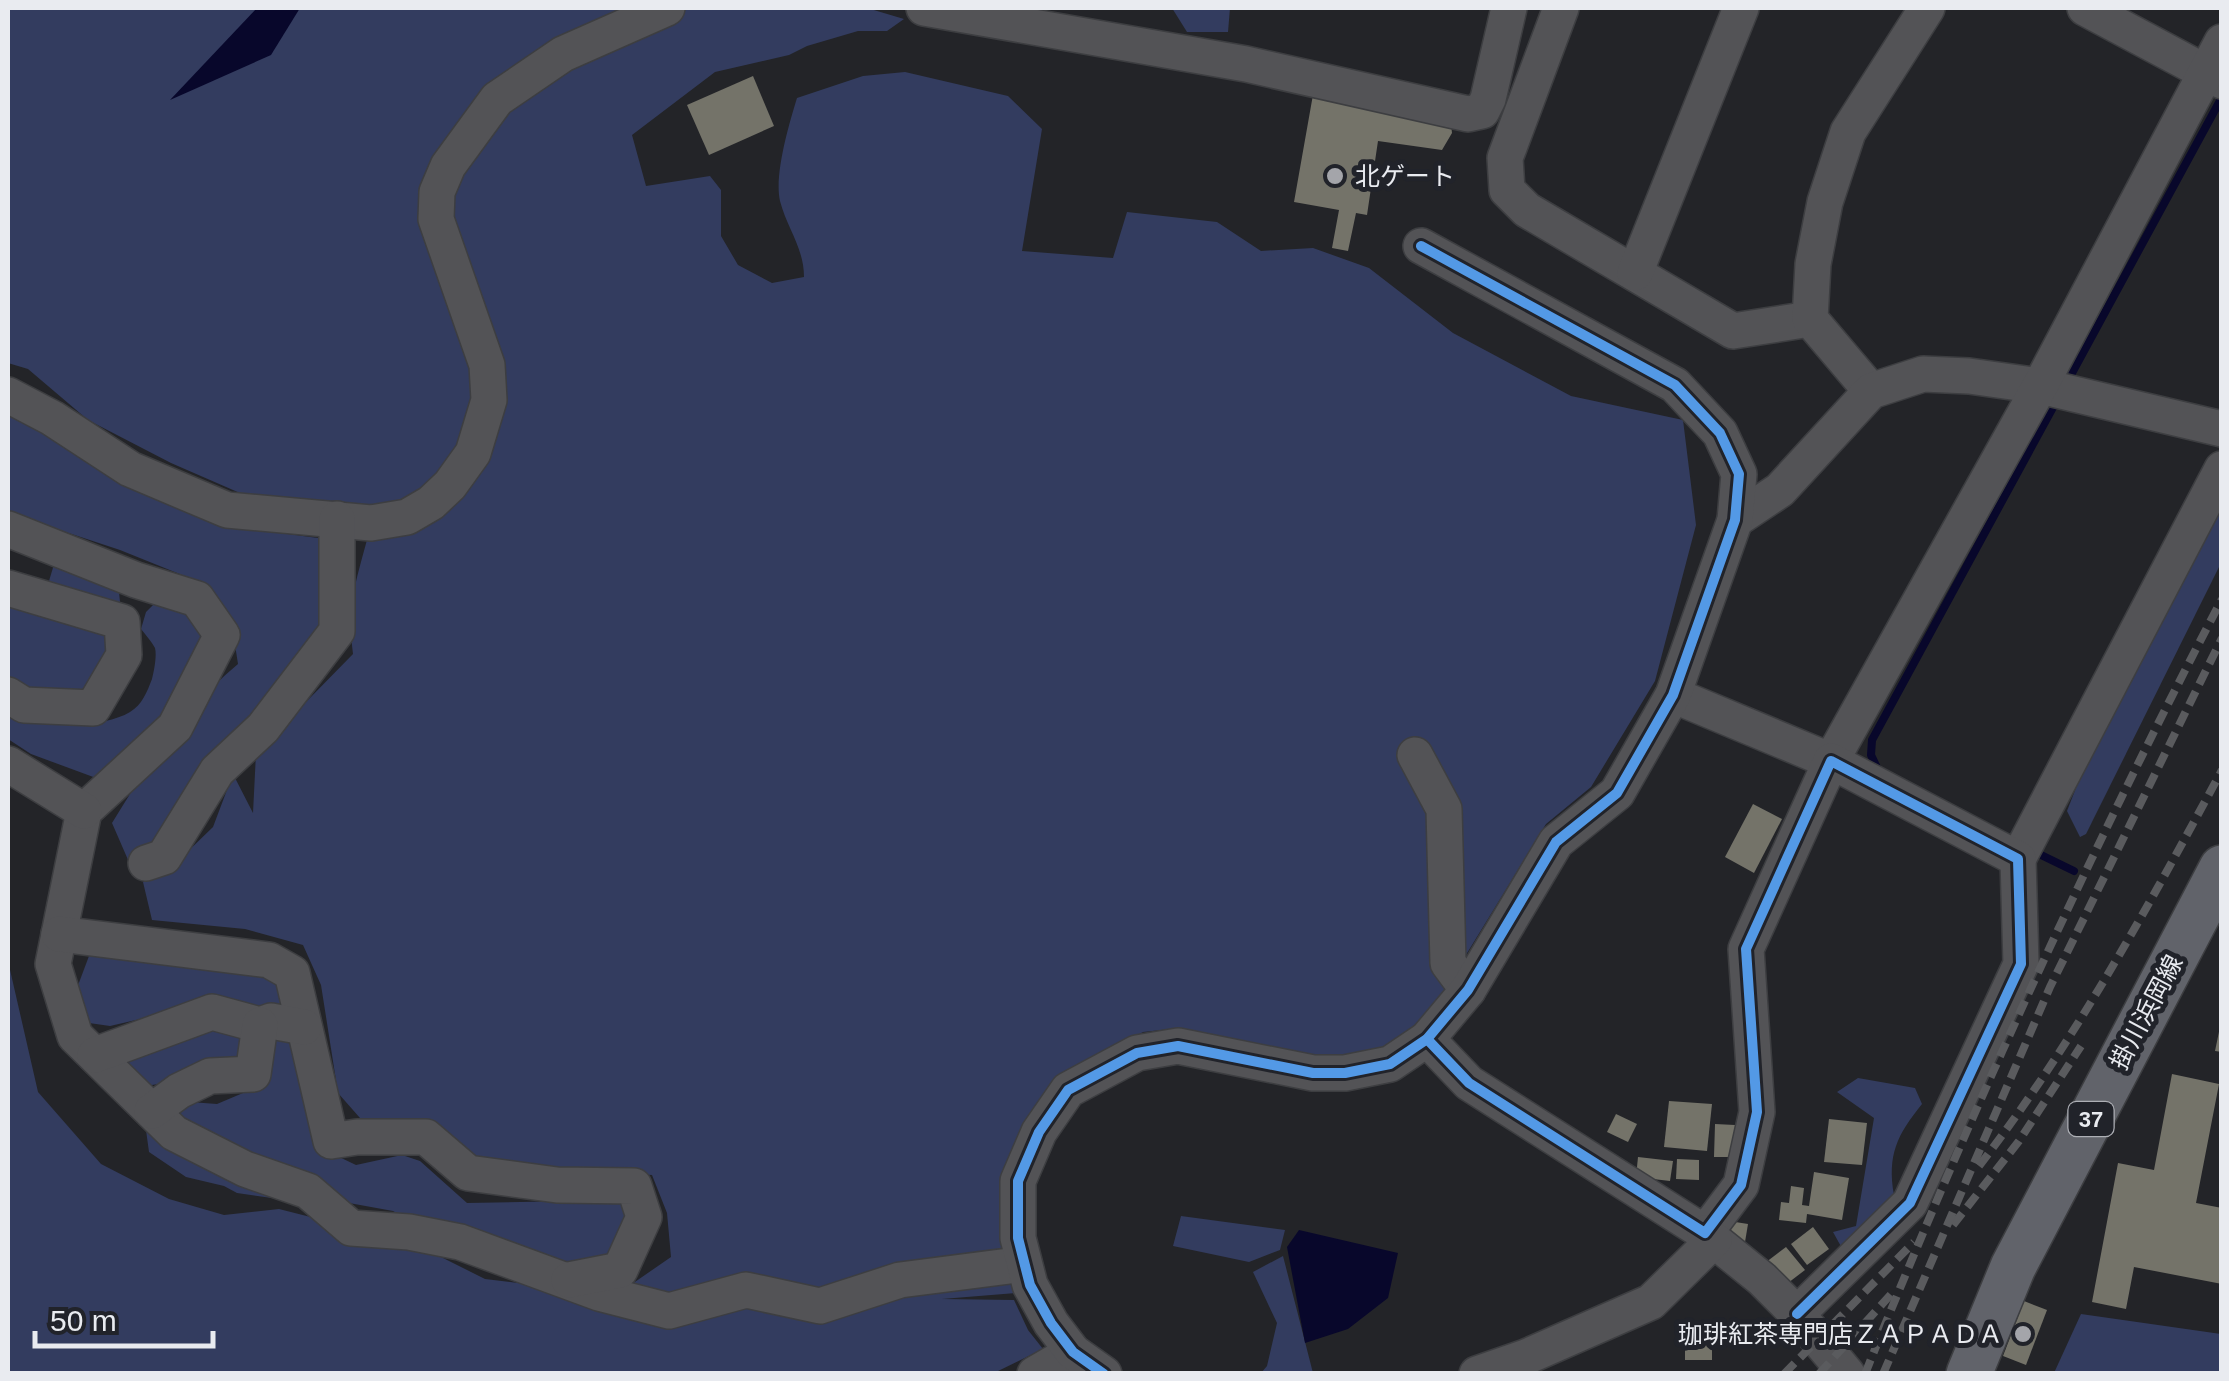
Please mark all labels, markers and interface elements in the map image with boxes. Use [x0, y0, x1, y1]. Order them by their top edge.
place label: 北ゲート [1355, 162, 1455, 190]
marker: 北ゲート [1324, 165, 1346, 187]
street label: 掛川浜岡線 [2104, 950, 2188, 1074]
road number: 37 [2068, 1102, 2114, 1136]
scale bar [35, 1286, 212, 1348]
text: 50 m [50, 1304, 117, 1337]
place label: 珈琲紅茶専門店ＺＡＰＡＤＡ [1678, 1320, 2003, 1348]
marker: 珈琲紅茶専門店ＺＡＰＡＤＡ [2012, 1323, 2034, 1345]

